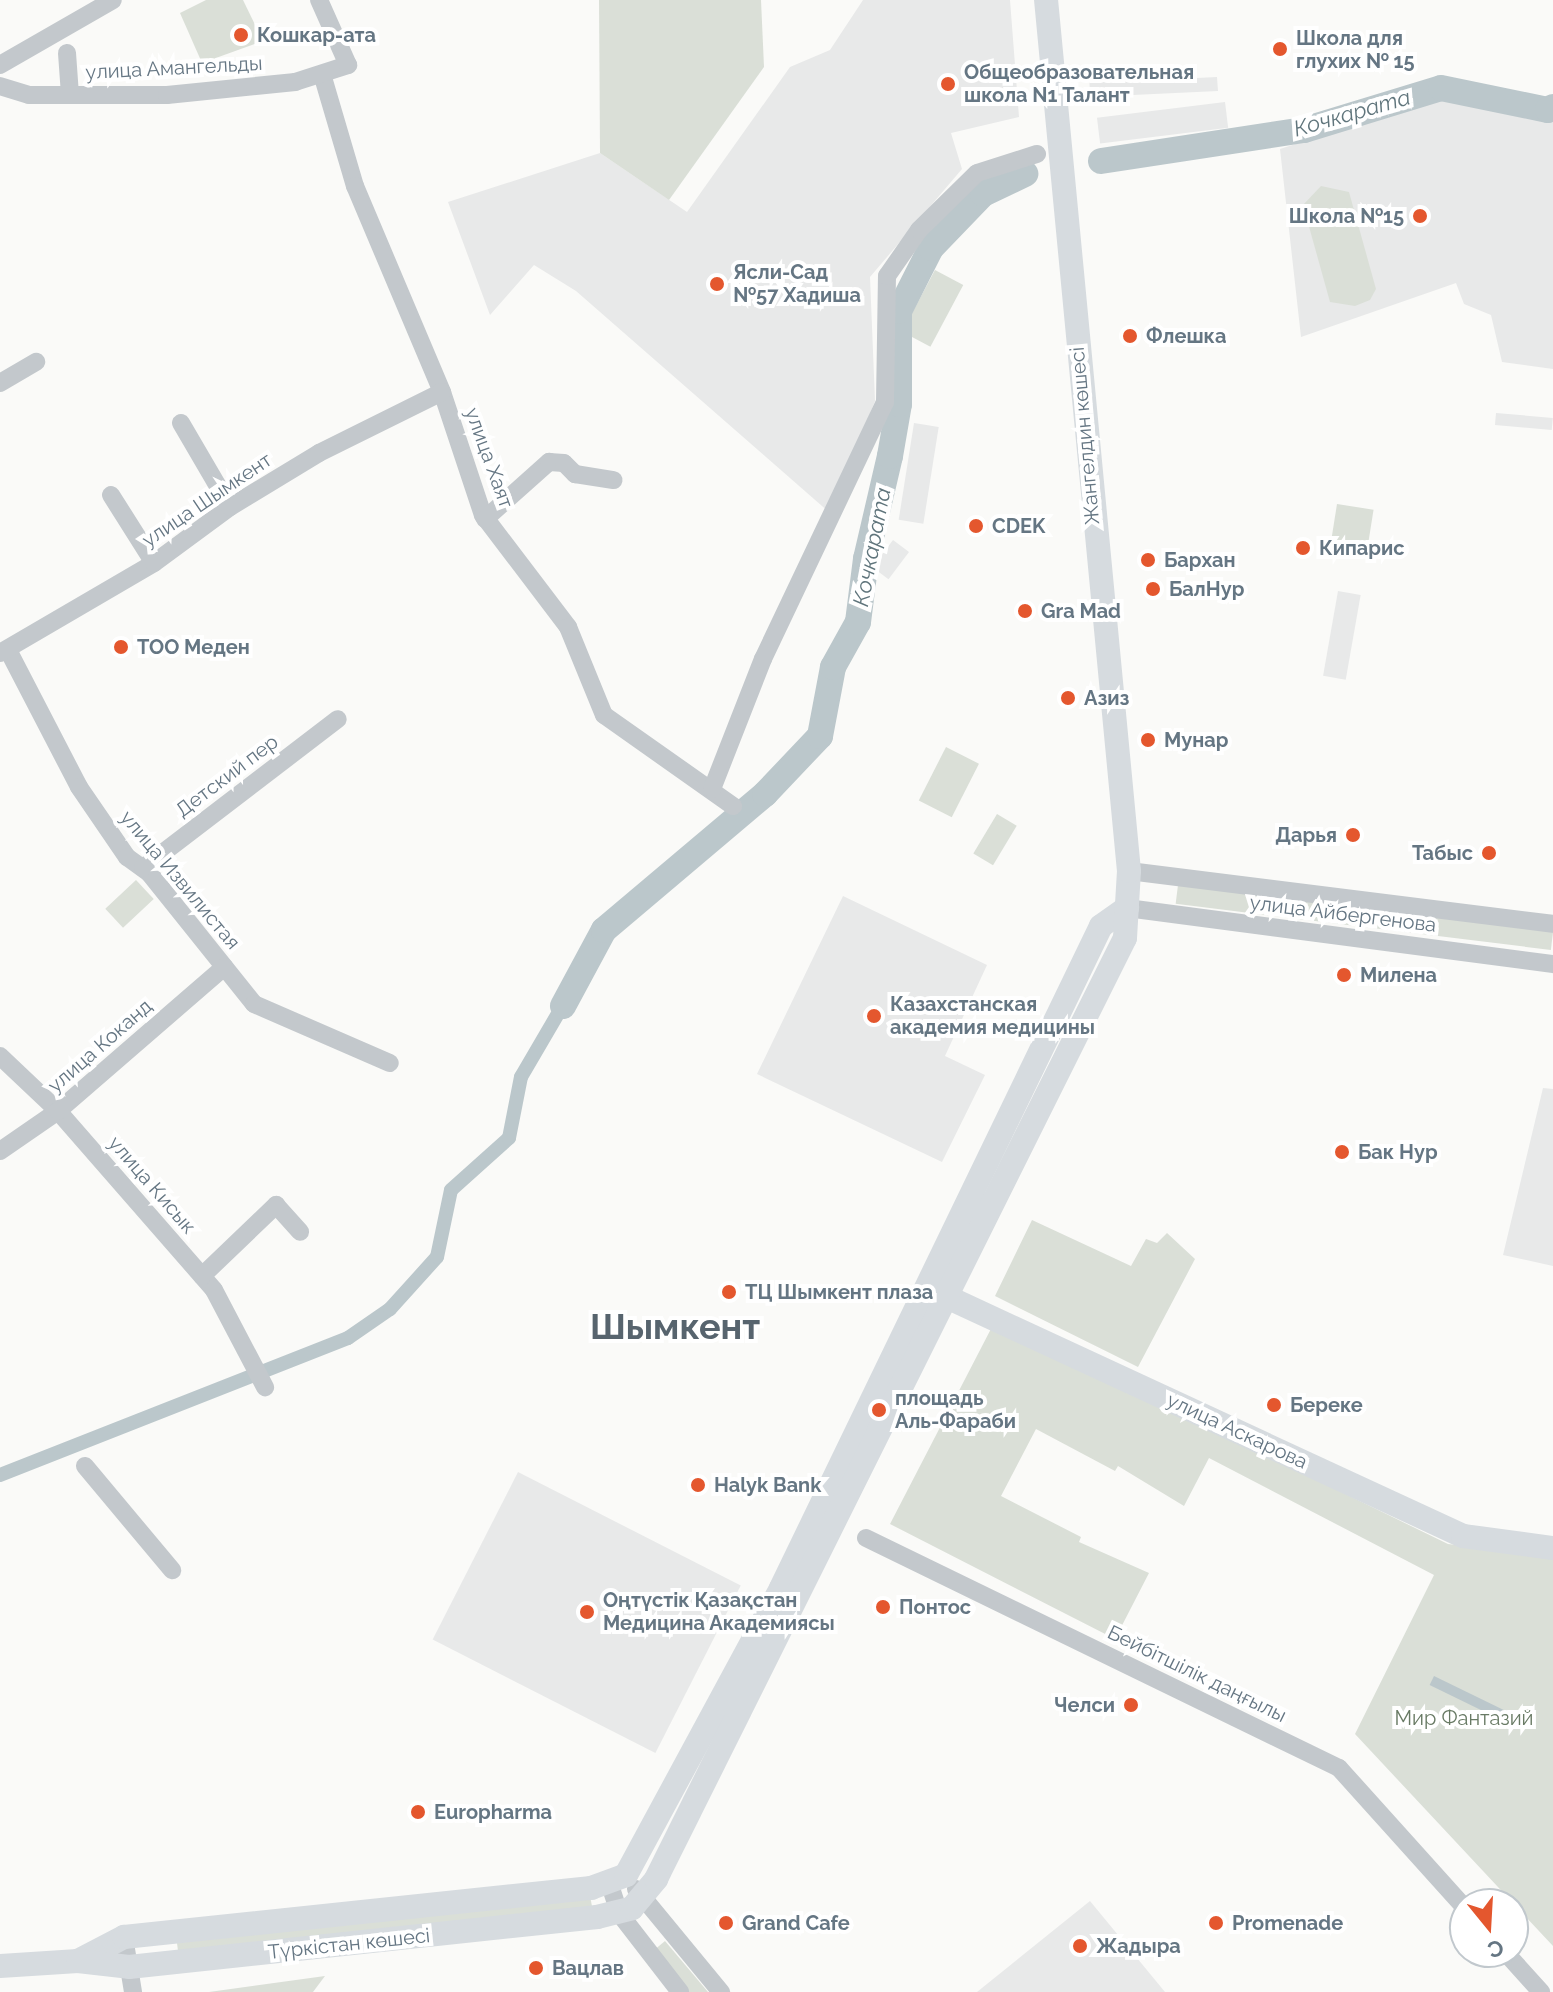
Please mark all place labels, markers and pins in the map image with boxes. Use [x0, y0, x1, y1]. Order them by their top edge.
place label: Кошкар-ата [257, 23, 376, 47]
marker: Кошкар-ата [232, 26, 250, 44]
place label: Школа для глухих № 15 [1296, 26, 1414, 73]
marker: Школа для глухих № 15 [1271, 40, 1289, 58]
place label: Общеобразовательная школа N1 Талант [964, 60, 1194, 107]
marker: Общеобразовательная школа N1 Талант [939, 75, 957, 93]
place label: Школа №15 [1289, 204, 1404, 228]
marker: Школа №15 [1411, 207, 1429, 225]
place label: Ясли-Сад №57 Хадиша [733, 260, 861, 307]
marker: Ясли-Сад №57 Хадиша [708, 275, 726, 293]
place label: Флешка [1146, 324, 1226, 348]
marker: Флешка [1121, 327, 1139, 345]
place label: CDEK [992, 514, 1045, 538]
marker: CDEK [967, 517, 985, 535]
place label: Кипарис [1319, 536, 1405, 560]
marker: Кипарис [1294, 539, 1312, 557]
place label: Бархан [1164, 548, 1236, 572]
marker: Бархан [1139, 551, 1157, 569]
place label: БалНур [1169, 577, 1244, 601]
marker: БалНур [1144, 580, 1162, 598]
place label: Gra Mad [1041, 599, 1121, 623]
marker: Gra Mad [1016, 602, 1034, 620]
place label: ТОО Меден [137, 635, 250, 659]
marker: ТОО Меден [112, 638, 130, 656]
place label: Азиз [1084, 686, 1130, 710]
marker: Азиз [1059, 689, 1077, 707]
place label: Мунар [1164, 728, 1229, 752]
marker: Мунар [1139, 731, 1157, 749]
place label: Дарья [1275, 823, 1337, 847]
marker: Дарья [1344, 826, 1362, 844]
place label: Табыс [1412, 841, 1473, 865]
marker: Табыс [1480, 844, 1498, 862]
place label: Милена [1360, 963, 1437, 987]
marker: Милена [1335, 966, 1353, 984]
place label: Казахстанская академия медицины [890, 992, 1095, 1039]
marker: Казахстанская академия медицины [865, 1007, 883, 1025]
place label: Бак Нур [1358, 1140, 1438, 1164]
marker: Бак Нур [1333, 1143, 1351, 1161]
place label: ТЦ Шымкент плаза [745, 1280, 933, 1304]
marker: ТЦ Шымкент плаза [720, 1283, 738, 1301]
place label: площадь Аль-Фараби [895, 1386, 1016, 1433]
place label: Береке [1290, 1393, 1363, 1417]
marker: Береке [1265, 1396, 1283, 1414]
marker: площадь Аль-Фараби [870, 1401, 888, 1419]
place label: Halyk Bank [714, 1473, 821, 1497]
marker: Halyk Bank [689, 1476, 707, 1494]
place label: Оңтүстік Қазақстан Медицина Академиясы [603, 1588, 835, 1635]
place label: Понтос [899, 1595, 971, 1619]
marker: Понтос [874, 1598, 892, 1616]
marker: Оңтүстік Қазақстан Медицина Академиясы [578, 1603, 596, 1621]
place label: Челси [1054, 1693, 1115, 1717]
marker: Челси [1122, 1696, 1140, 1714]
place label: Europharma [434, 1800, 552, 1824]
marker: Europharma [409, 1803, 427, 1821]
place label: Grand Cafe [742, 1911, 850, 1935]
place label: Promenade [1232, 1911, 1343, 1935]
marker: Grand Cafe [717, 1914, 735, 1932]
marker: Promenade [1207, 1914, 1225, 1932]
place label: Жадыра [1096, 1934, 1181, 1958]
marker: Жадыра [1071, 1937, 1089, 1955]
place label: Вацлав [552, 1956, 624, 1980]
marker: Вацлав [527, 1959, 545, 1977]

